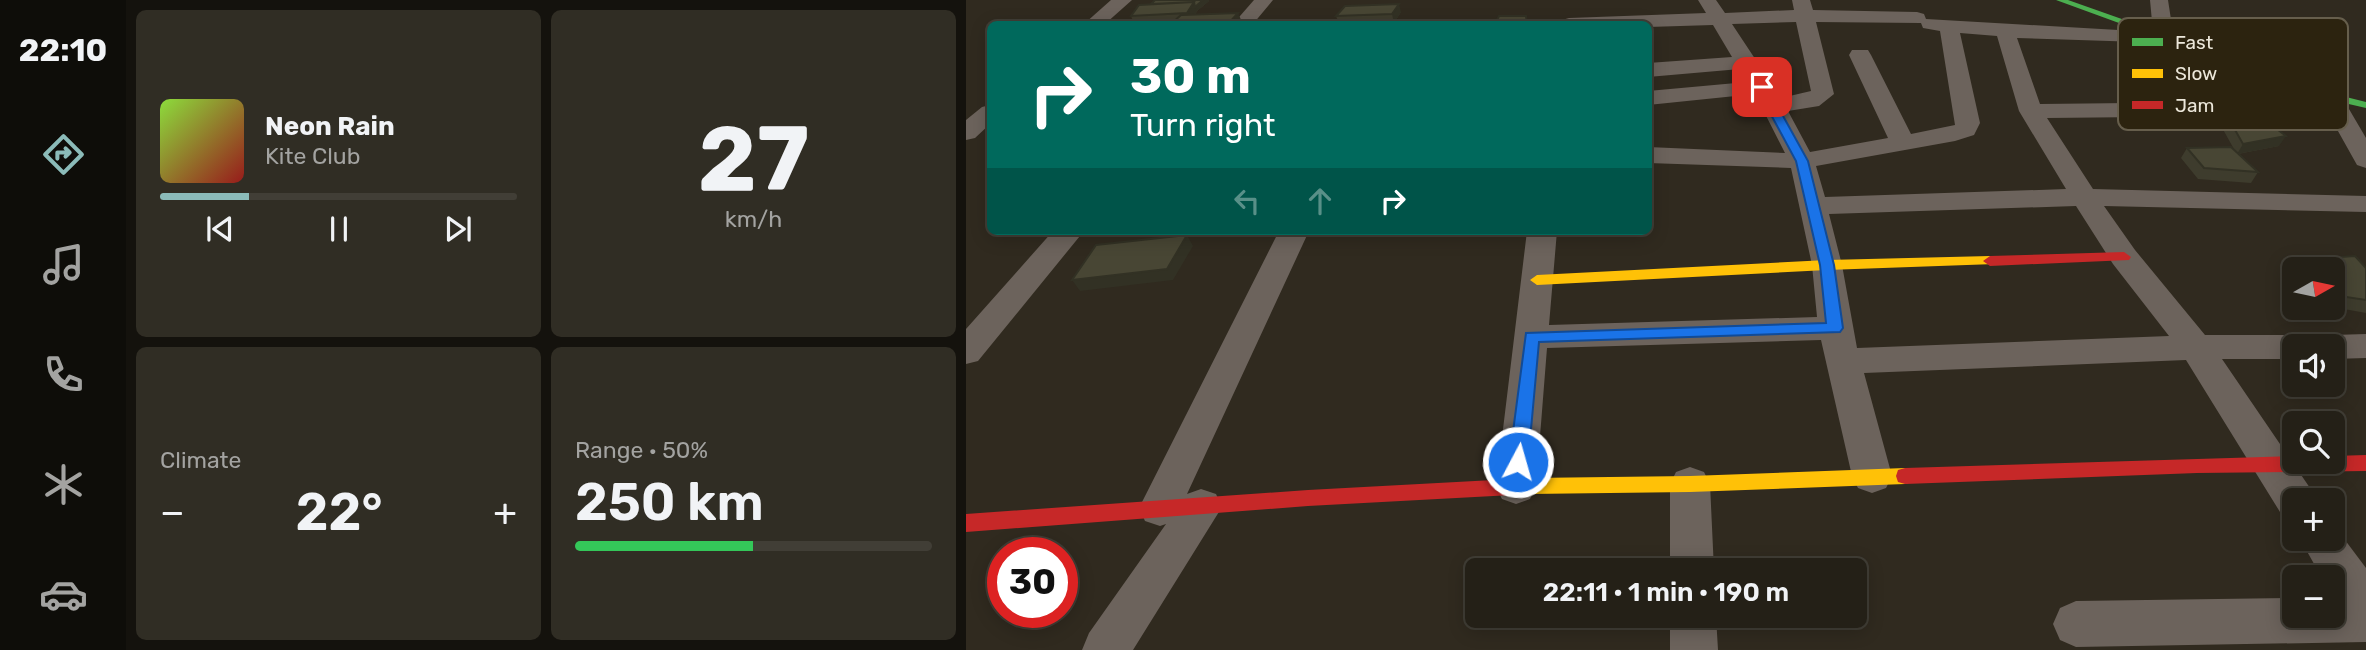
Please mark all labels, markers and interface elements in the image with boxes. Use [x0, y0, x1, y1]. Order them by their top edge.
legend [2118, 18, 2348, 130]
text: 22:10 [19, 31, 107, 69]
text: Fast [2175, 31, 2214, 54]
text: 30 m [1130, 47, 1251, 105]
icon: right [1015, 49, 1106, 140]
pin [1732, 57, 1792, 117]
text: Slow [2175, 62, 2217, 85]
icon: arrive [1743, 68, 1781, 106]
text: Jam [2175, 94, 2214, 117]
text: 27 [698, 105, 809, 213]
text: Turn right [1130, 106, 1275, 144]
text: Neon Rain [265, 111, 395, 142]
icon: directions [39, 130, 88, 179]
text: Kite Club [265, 142, 360, 170]
icon: left [1228, 182, 1266, 220]
icon: ahead [1301, 182, 1339, 220]
icon: right [1374, 182, 1412, 220]
text: km/h [725, 205, 782, 233]
icon: previous [201, 210, 239, 248]
icon: pause [320, 210, 358, 248]
icon: next [439, 210, 477, 248]
icon: music [39, 240, 88, 289]
north arrow [2282, 257, 2345, 320]
map controls [2282, 257, 2345, 628]
button: sound [2282, 334, 2345, 397]
icon: phone [39, 350, 88, 399]
button: search [2282, 411, 2345, 474]
position arrow [1481, 425, 1555, 499]
text: Range · 50% [575, 436, 708, 464]
text: Climate [160, 446, 241, 474]
icon: climate [39, 460, 88, 509]
text: 250 km [575, 471, 764, 533]
text: 22° [296, 481, 383, 543]
button: + [2282, 488, 2345, 551]
text: − [160, 489, 185, 535]
text: + [493, 489, 517, 535]
speed limit sign: 30 [987, 537, 1078, 628]
button: − [2282, 565, 2345, 628]
icon: car [39, 570, 88, 619]
text: 22:11 · 1 min · 190 m [1543, 577, 1789, 608]

